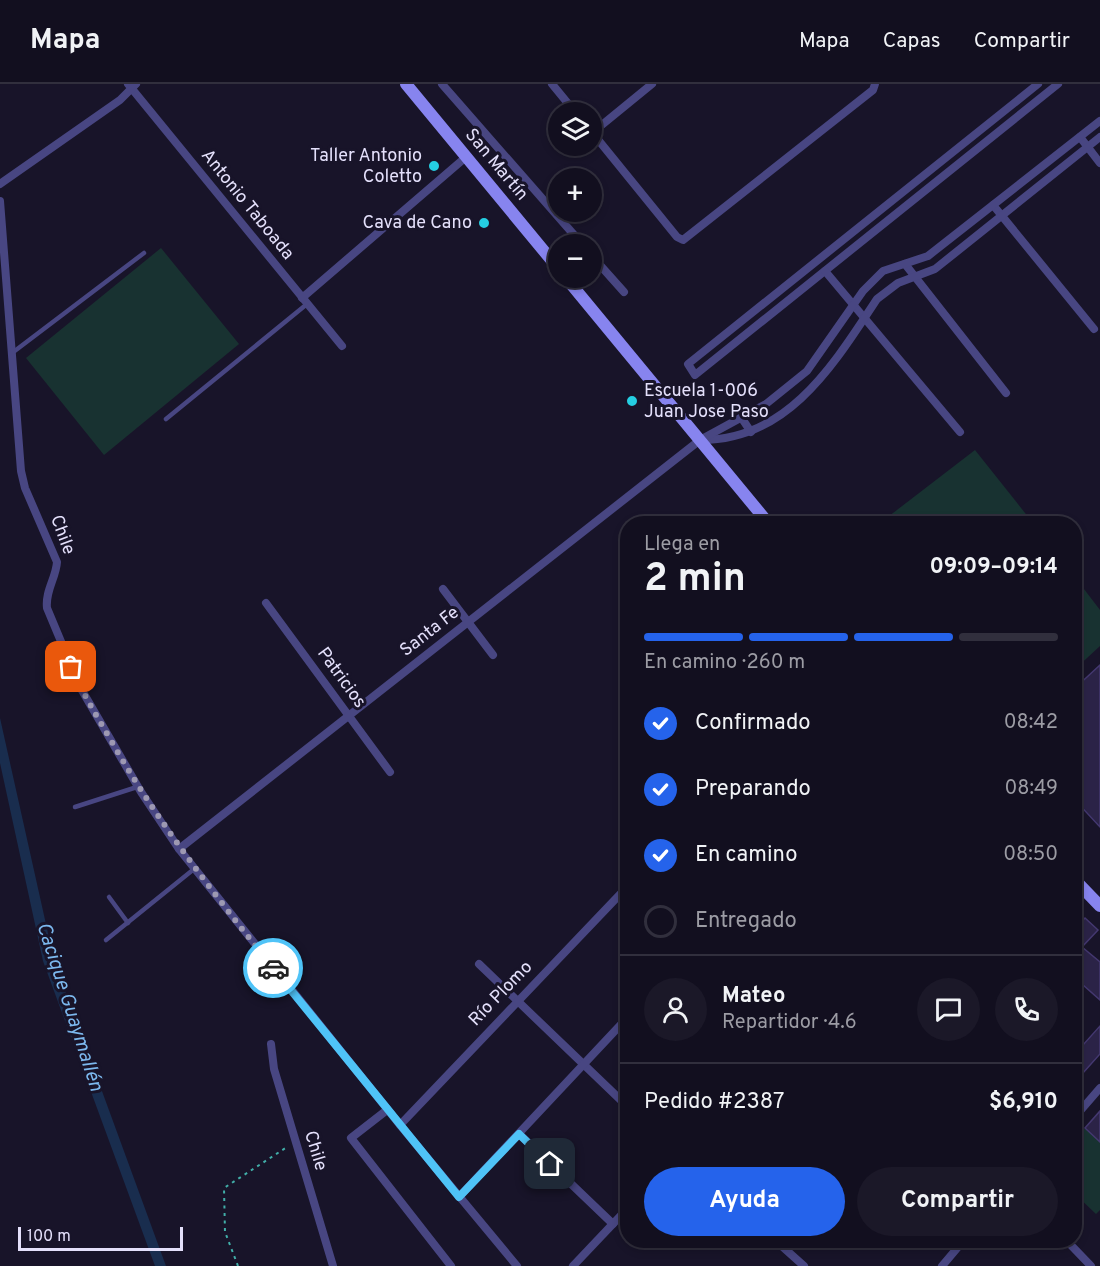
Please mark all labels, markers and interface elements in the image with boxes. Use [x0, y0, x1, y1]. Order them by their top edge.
text: Mapa [30, 23, 100, 59]
text: Mapa [799, 28, 850, 55]
text: Capas [883, 28, 941, 55]
text: Compartir [974, 28, 1070, 55]
map controls [548, 102, 602, 288]
button: layers [548, 102, 602, 156]
street label: San Martín [459, 124, 533, 206]
street label: Antonio Taboada [195, 145, 299, 265]
place label: Taller Antonio Coletto [310, 145, 422, 189]
marker: Taller Antonio Coletto [427, 159, 441, 173]
button: + [548, 168, 602, 222]
place label: Cava de Cano [363, 212, 472, 235]
marker: Cava de Cano [477, 216, 491, 230]
button: − [548, 234, 602, 288]
place label: Escuela 1-006 Juan Jose Paso [644, 380, 769, 424]
marker: Escuela 1-006 Juan Jose Paso [625, 394, 639, 408]
street label: Chile [44, 512, 80, 558]
text: Llega en [644, 532, 720, 558]
text: 09:09–09:14 [929, 554, 1058, 581]
text: 2 min [644, 556, 746, 605]
street label: Santa Fe [396, 602, 464, 662]
pin [45, 641, 96, 692]
street label: Patricios [311, 643, 371, 713]
icon: bag [54, 650, 87, 683]
text: En camino · 260 m [644, 650, 805, 676]
icon: check [644, 707, 677, 740]
text: Confirmado [695, 710, 811, 737]
text: 08:42 [1004, 710, 1058, 736]
icon: check [644, 773, 677, 806]
text: Preparando [695, 776, 811, 803]
text: 08:49 [1004, 776, 1058, 802]
icon: check [644, 839, 677, 872]
text: En camino [695, 842, 797, 869]
text: 08:50 [1003, 842, 1058, 868]
text: Entregado [695, 908, 797, 935]
water label: Cacique Guaymallén [29, 919, 109, 1095]
courier [243, 938, 303, 998]
icon: car [257, 952, 290, 985]
street label: Río Plomo [464, 956, 538, 1032]
button: person [644, 978, 707, 1041]
button: chat [917, 978, 980, 1041]
button: phone [995, 978, 1058, 1041]
text: Mateo [722, 983, 785, 1010]
text: Repartidor · 4.6 [722, 1010, 857, 1036]
text: Pedido #2387 [644, 1089, 784, 1116]
text: $6,910 [989, 1089, 1058, 1116]
street label: Chile [298, 1128, 332, 1174]
pin [524, 1138, 575, 1189]
icon: home [533, 1147, 566, 1180]
button: Ayuda [644, 1167, 845, 1236]
button: Compartir [857, 1167, 1058, 1236]
scale bar [18, 1224, 183, 1252]
text: 100 m [27, 1227, 71, 1247]

